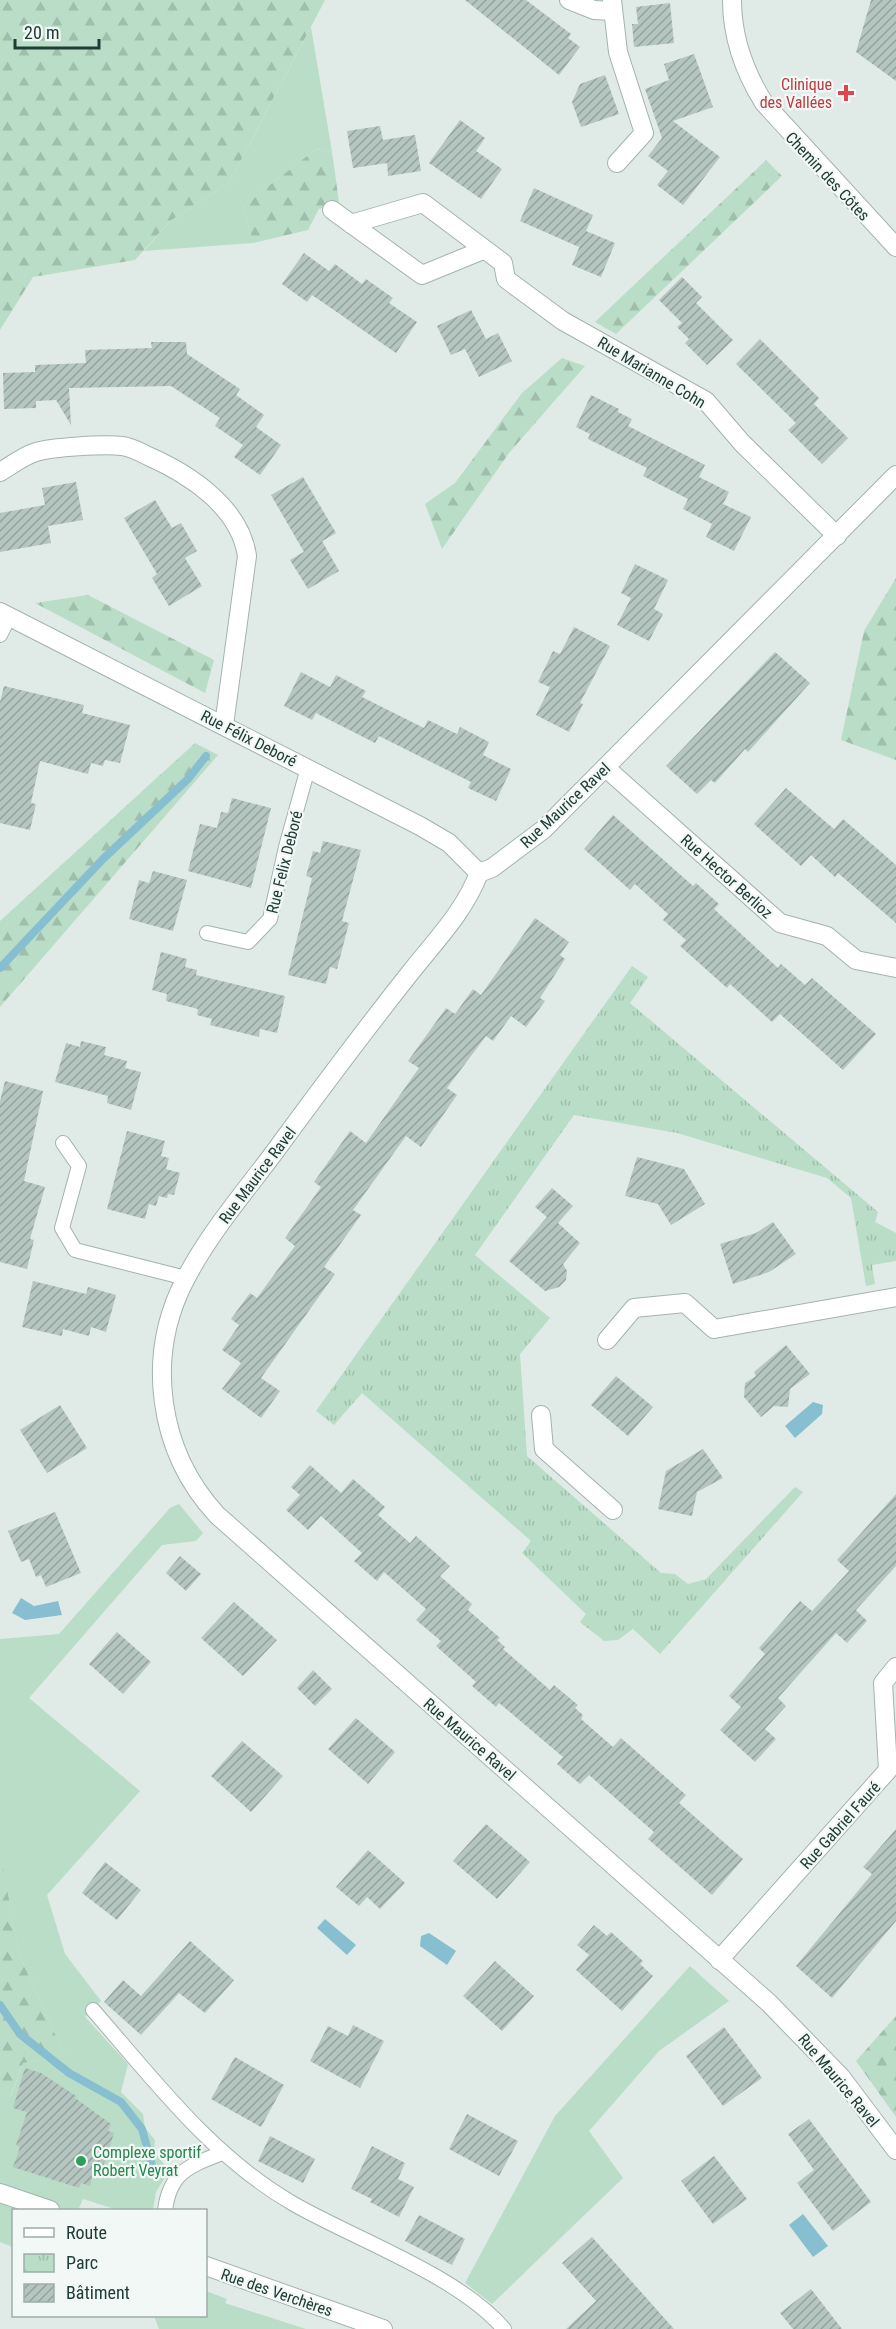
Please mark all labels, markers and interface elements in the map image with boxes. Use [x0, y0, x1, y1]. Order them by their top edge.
scale bar [15, 12, 99, 50]
text: 20 m [24, 22, 59, 43]
place label: Clinique des Vallées [760, 75, 832, 112]
marker: Clinique des Vallées [837, 84, 855, 102]
street label: Chemin des Côtes [782, 128, 874, 225]
street label: Rue Marianne Cohn [594, 333, 709, 412]
street label: Rue Félix Deboré [198, 706, 300, 771]
street label: Rue Maurice Ravel [516, 759, 614, 852]
street label: Rue Felix Deboré [263, 809, 306, 915]
street label: Rue Hector Berlioz [677, 830, 776, 922]
street label: Rue Maurice Ravel [215, 1123, 300, 1227]
street label: Rue Maurice Ravel [420, 1694, 520, 1785]
street label: Rue Gabriel Fauré [796, 1778, 885, 1873]
street label: Rue Maurice Ravel [794, 2030, 883, 2131]
place label: Complexe sportif Robert Veyrat [93, 2143, 201, 2180]
marker: Complexe sportif Robert Veyrat [74, 2154, 88, 2168]
legend [12, 2209, 207, 2317]
text: Route [66, 2222, 107, 2243]
text: Parc [66, 2252, 98, 2273]
street label: Rue des Verchères [219, 2264, 335, 2320]
text: Bâtiment [66, 2282, 130, 2303]

